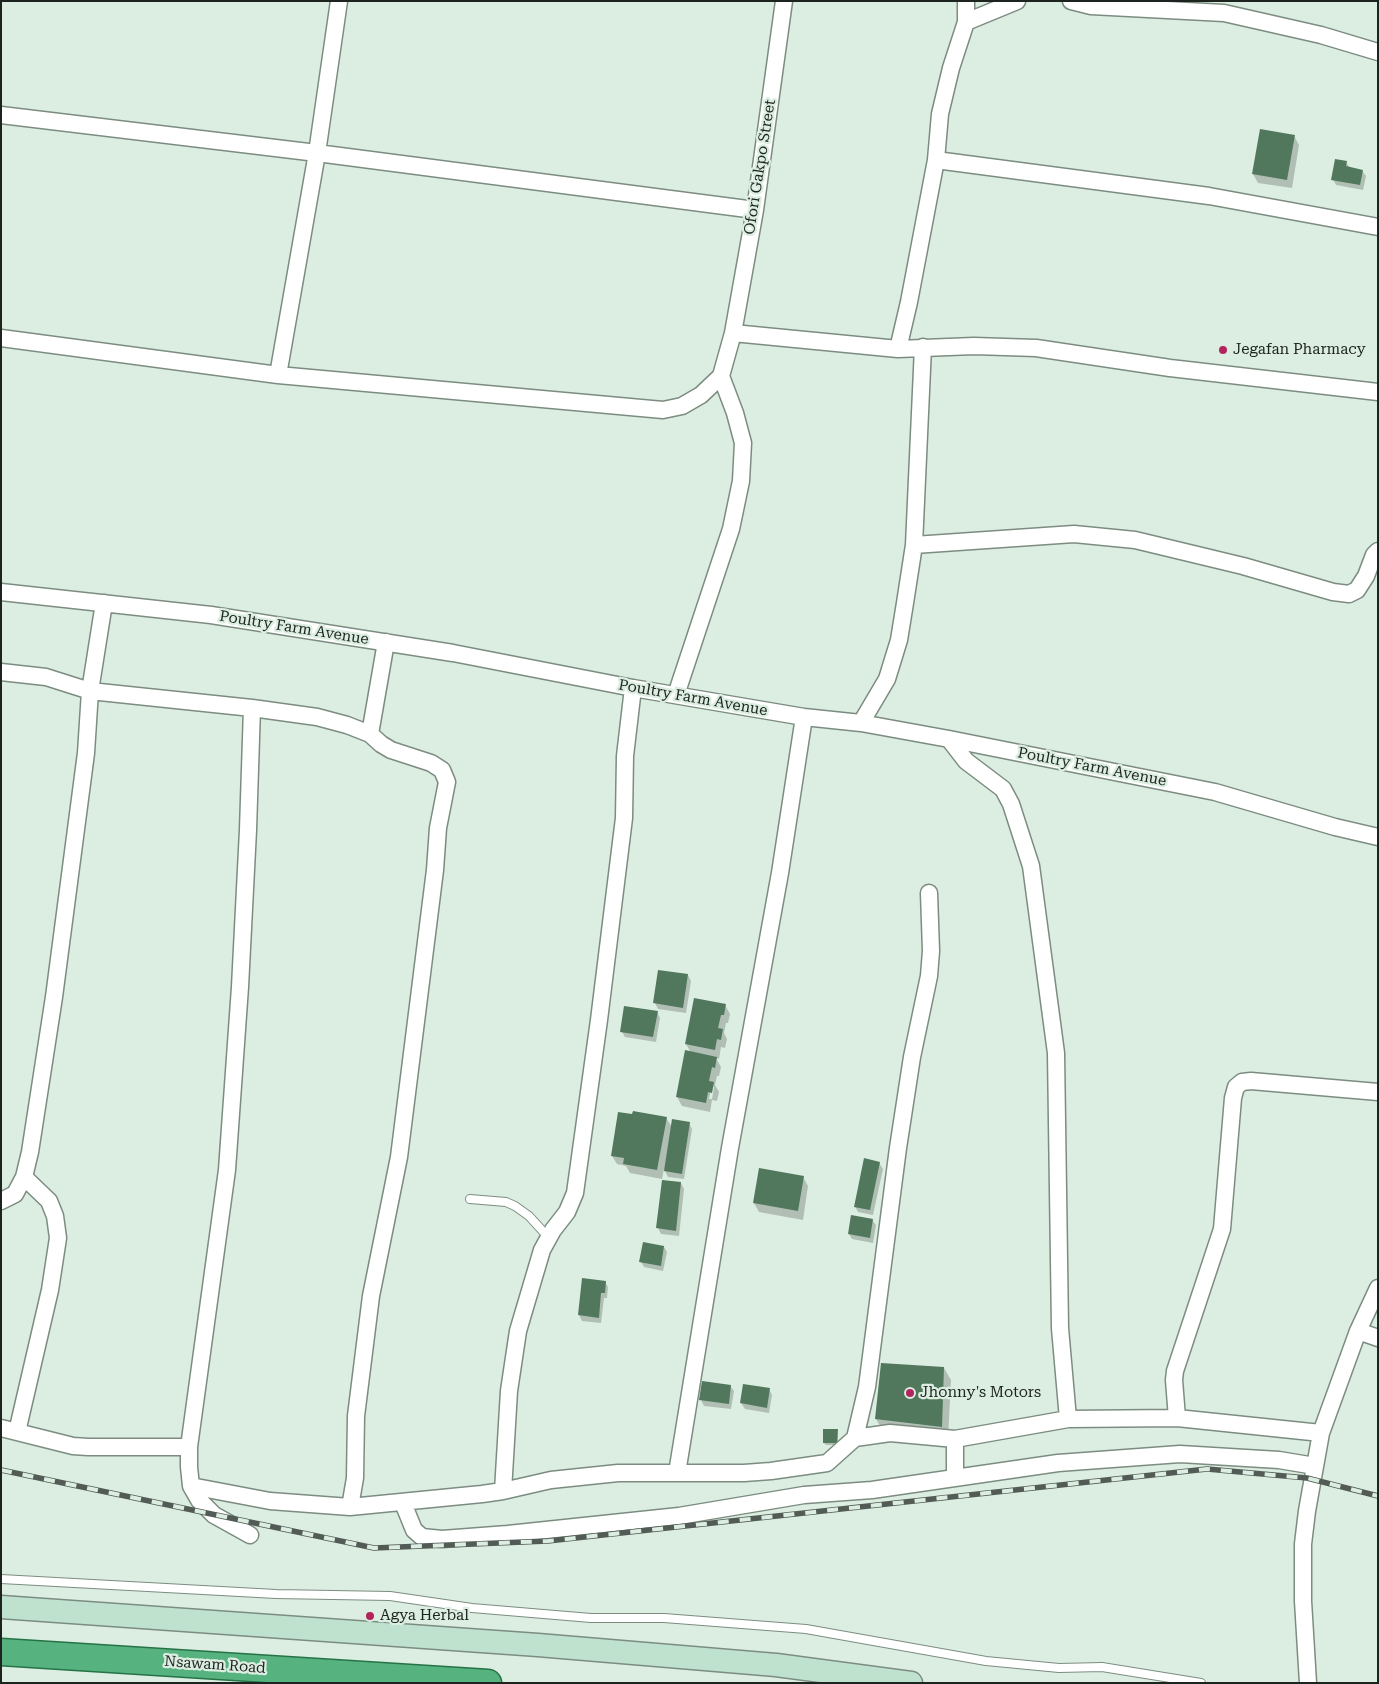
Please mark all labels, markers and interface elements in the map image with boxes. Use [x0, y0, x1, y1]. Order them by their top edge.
street label: Ofori Gakpo Street [740, 98, 780, 236]
place label: Jegafan Pharmacy [1233, 341, 1366, 359]
marker: Jegafan Pharmacy [1217, 344, 1229, 356]
street label: Poultry Farm Avenue [218, 607, 370, 649]
street label: Poultry Farm Avenue [617, 676, 769, 720]
street label: Poultry Farm Avenue [1016, 744, 1168, 790]
place label: Jhonny's Motors [920, 1384, 1041, 1402]
marker: Jhonny's Motors [904, 1387, 916, 1399]
place label: Agya Herbal [380, 1607, 469, 1625]
marker: Agya Herbal [364, 1610, 376, 1622]
street label: Nsawam Road [164, 1652, 266, 1678]

